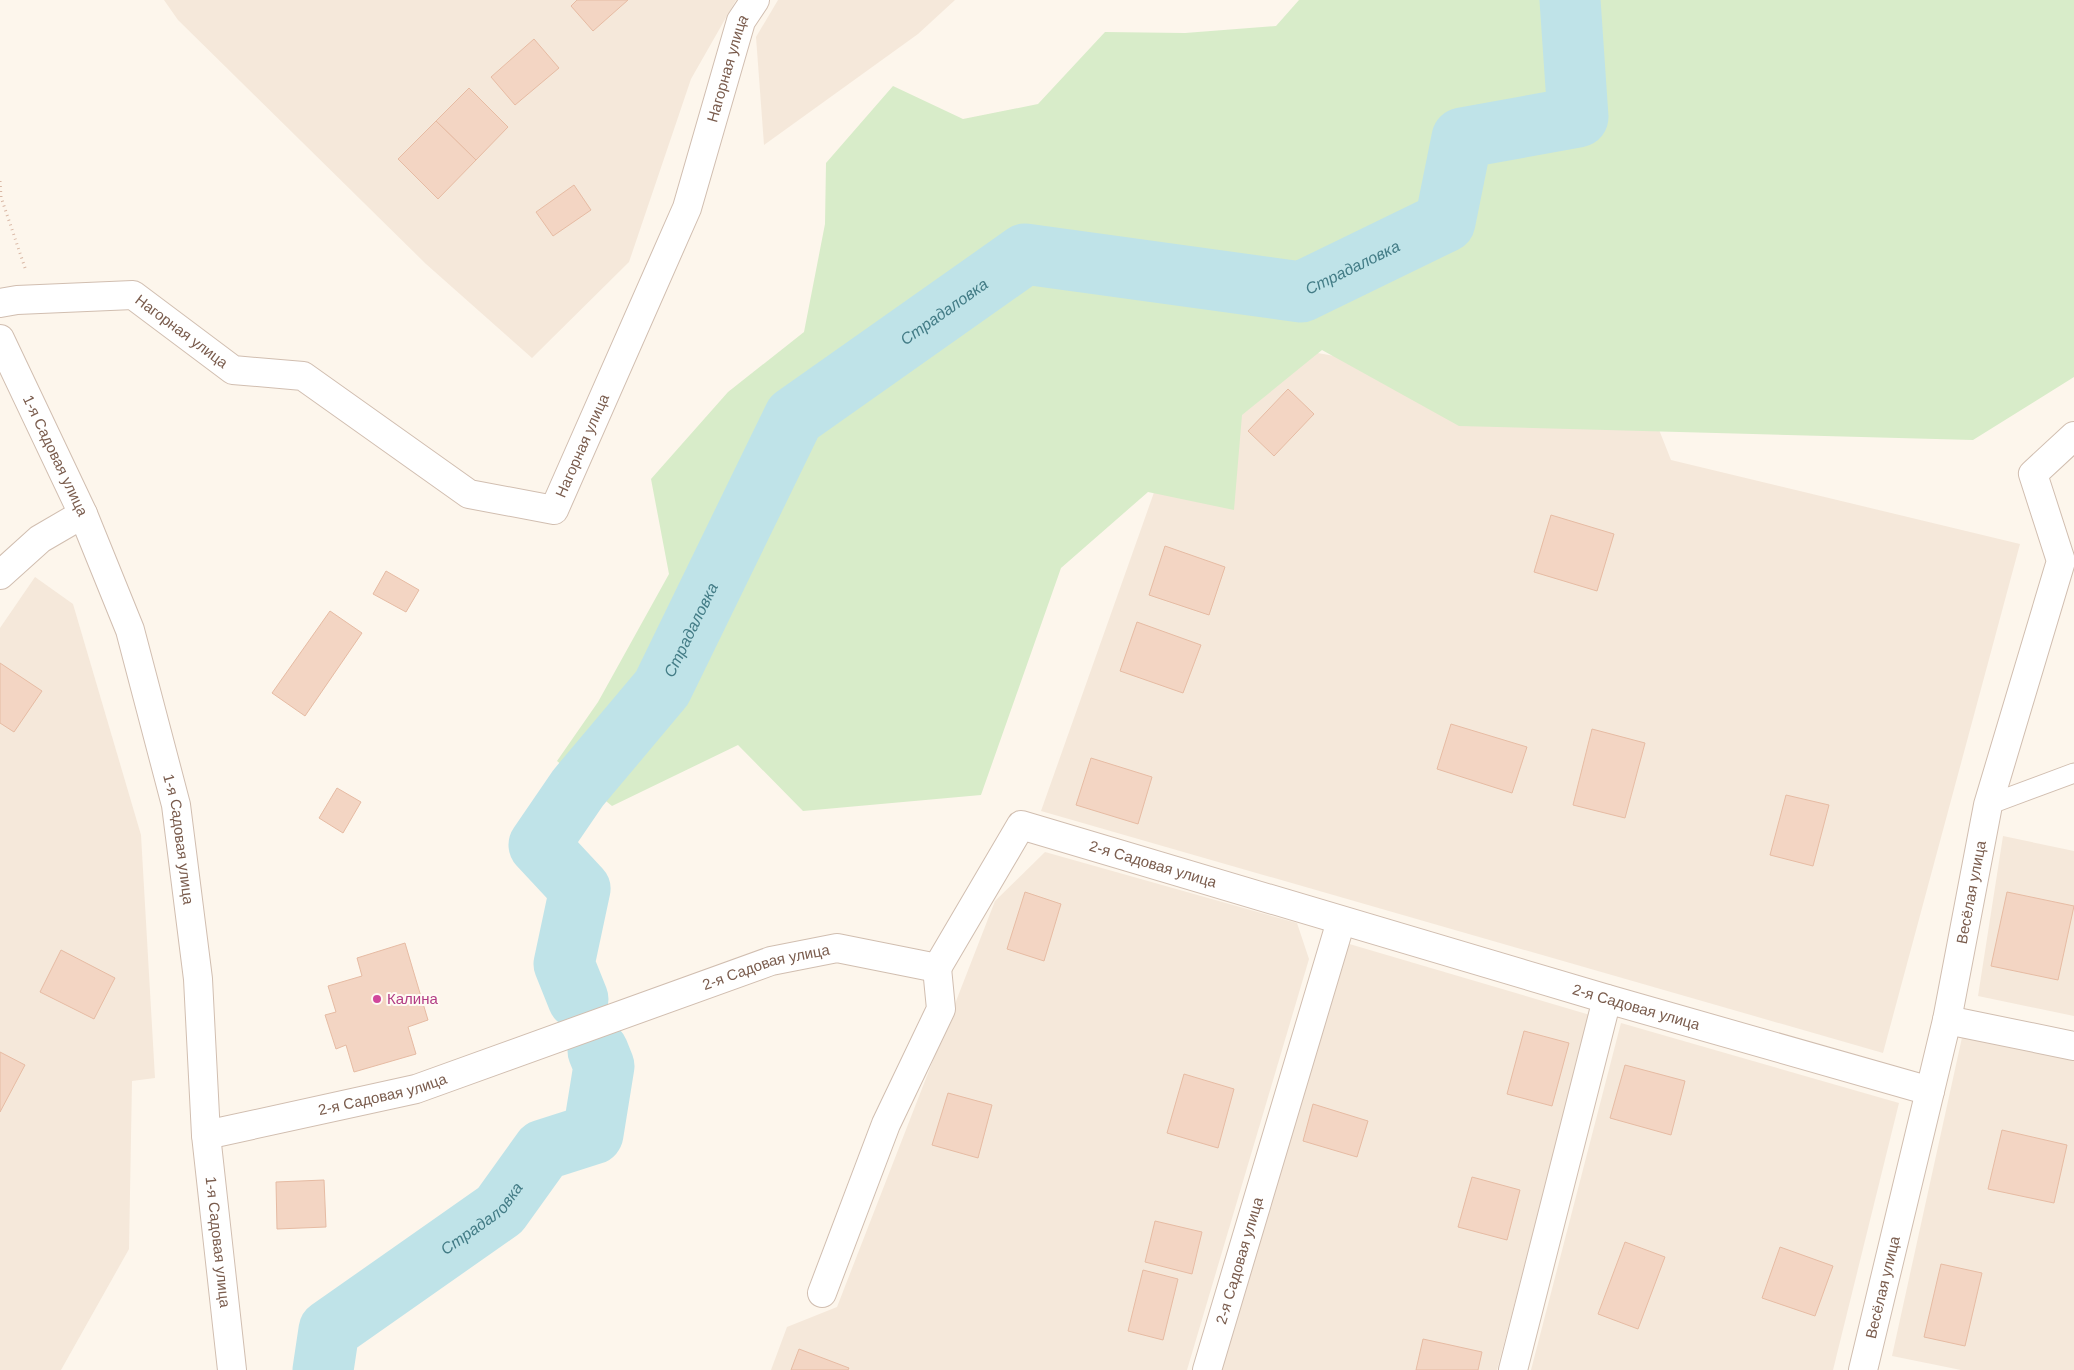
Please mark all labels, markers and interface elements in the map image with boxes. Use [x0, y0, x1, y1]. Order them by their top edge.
street label: Нагорная улица [703, 10, 751, 124]
water label: Страдаловка [1303, 237, 1403, 298]
water label: Страдаловка [897, 275, 991, 348]
street label: Нагорная улица [132, 291, 232, 372]
street label: Нагорная улица [552, 391, 612, 500]
street label: 1-я Садовая улица [20, 392, 92, 519]
water label: Страдаловка [661, 580, 721, 680]
street label: 1-я Садовая улица [160, 772, 198, 906]
street label: 2-я Садовая улица [1087, 837, 1219, 891]
street label: Весёлая улица [1953, 838, 1989, 945]
street label: 2-я Садовая улица [700, 941, 832, 993]
street label: 2-я Садовая улица [1571, 980, 1703, 1033]
place label: Калина [387, 990, 438, 1007]
marker: Калина [371, 993, 383, 1005]
street label: 2-я Садовая улица [316, 1069, 449, 1118]
street label: 1-я Садовая улица [203, 1175, 234, 1309]
water label: Страдаловка [437, 1179, 526, 1258]
street label: 2-я Садовая улица [1212, 1194, 1266, 1326]
street label: Весёлая улица [1862, 1234, 1903, 1340]

